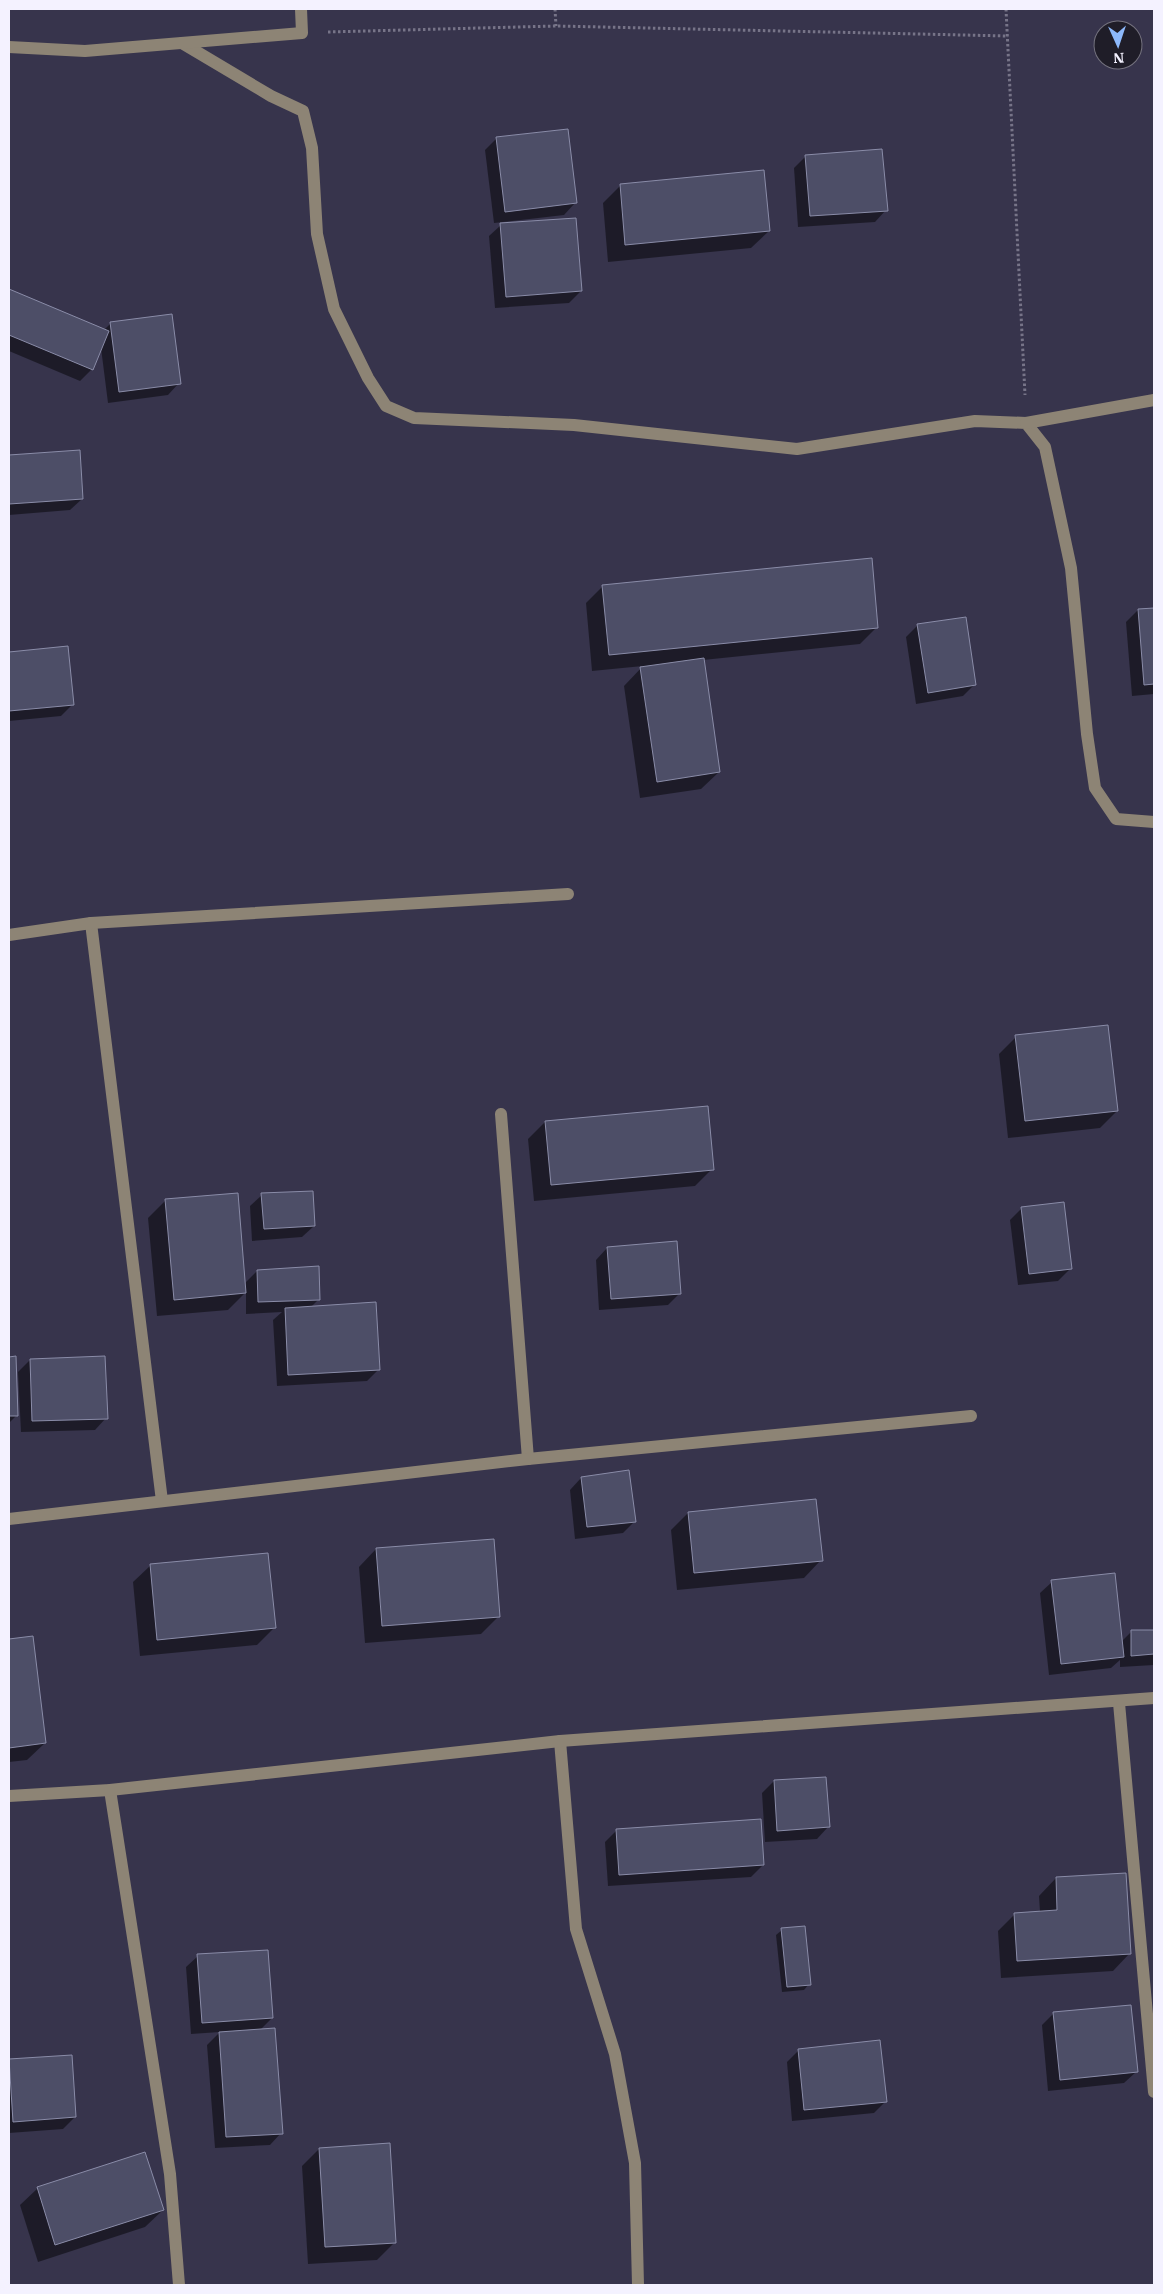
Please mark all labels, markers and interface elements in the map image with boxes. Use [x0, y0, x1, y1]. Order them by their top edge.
north arrow [1093, 20, 1143, 70]
text: N [1113, 49, 1125, 67]

